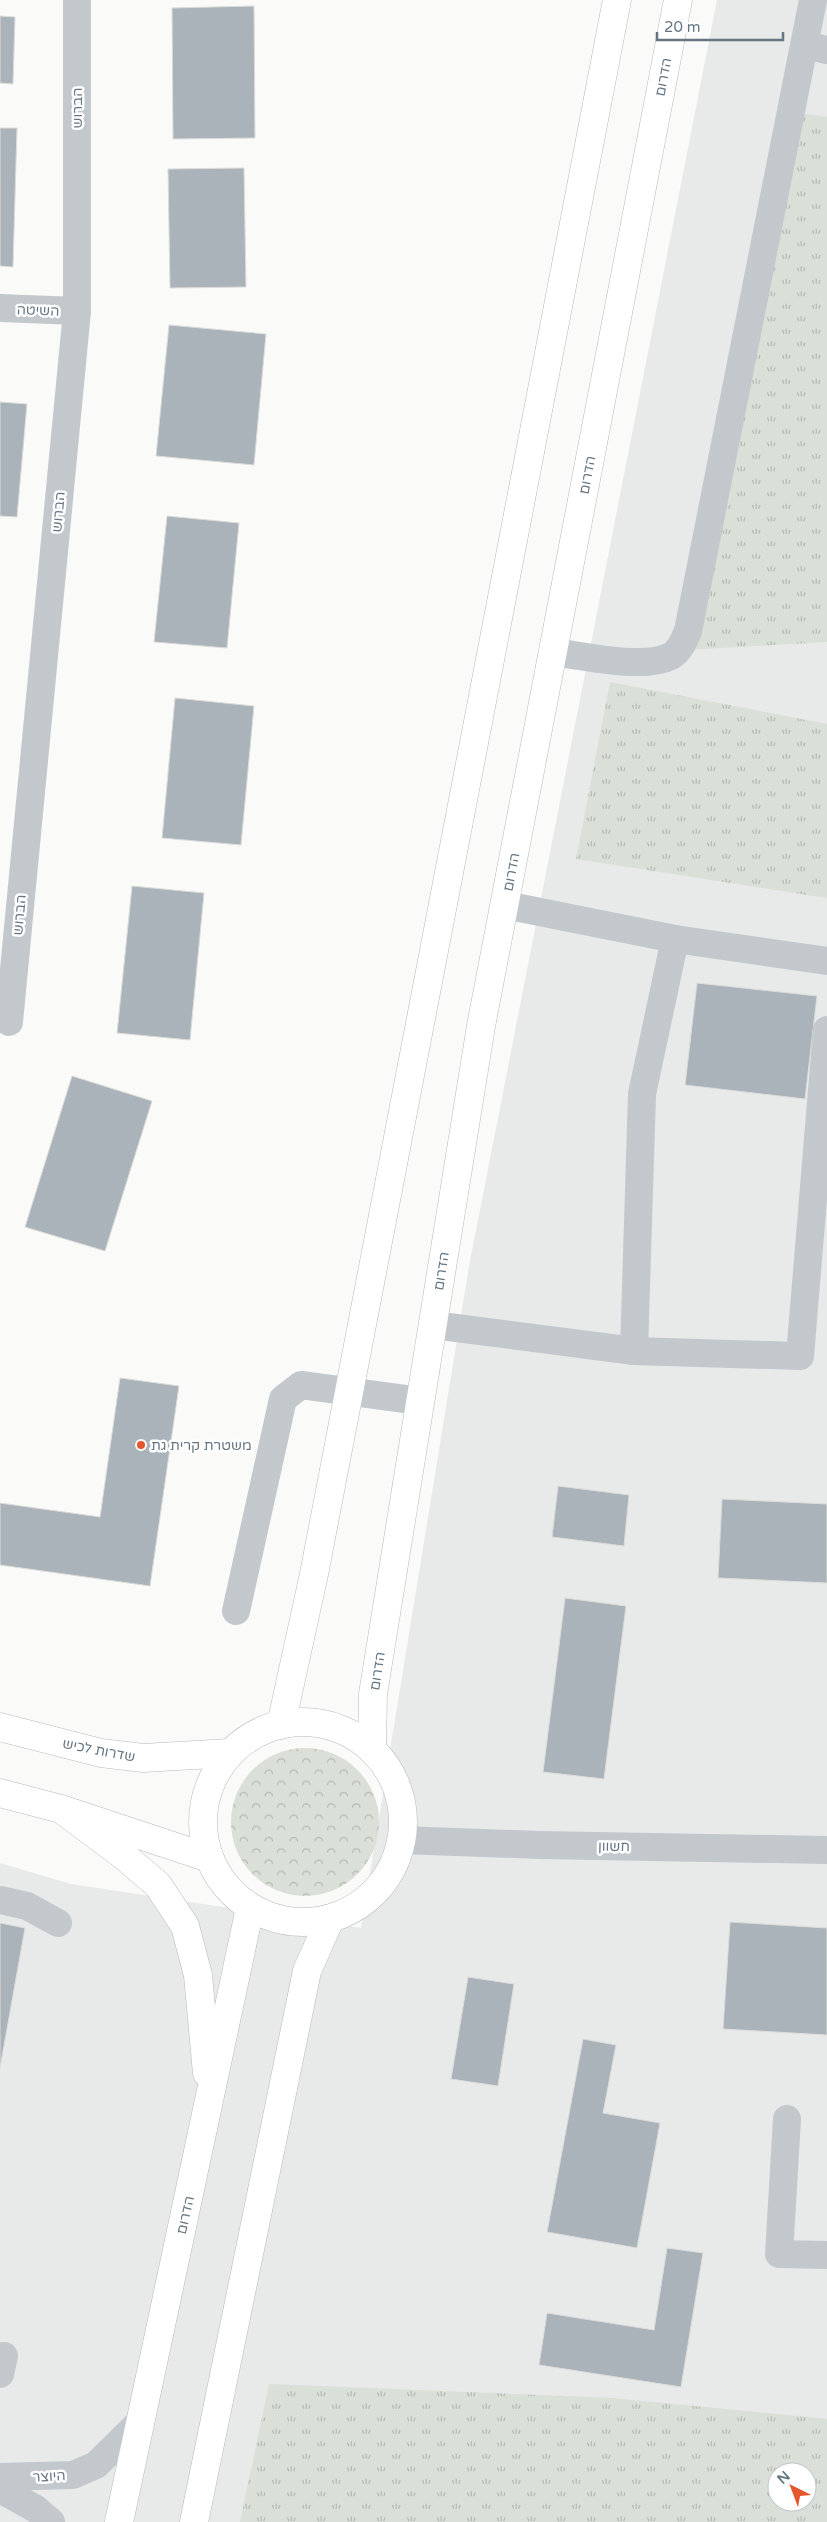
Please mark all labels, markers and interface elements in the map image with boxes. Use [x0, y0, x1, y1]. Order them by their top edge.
scale bar [657, 10, 783, 42]
text: 20 m [664, 18, 701, 36]
street label: הדרום [651, 56, 676, 98]
street label: הברוש [69, 88, 86, 128]
street label: השיטה [16, 301, 60, 320]
street label: הדרום [575, 454, 600, 496]
street label: הברוש [48, 491, 69, 533]
street label: הדרום [499, 851, 524, 893]
street label: הברוש [9, 894, 30, 936]
street label: הדרום [430, 1251, 453, 1292]
place label: משטרת קרית גת [151, 1437, 252, 1454]
marker: משטרת קרית גת [135, 1439, 147, 1451]
street label: הדרום [366, 1651, 389, 1692]
street label: שדרות לכיש [61, 1735, 137, 1766]
street label: חשוון [598, 1838, 630, 1855]
street label: הדרום [173, 2194, 198, 2236]
north arrow [767, 2462, 817, 2512]
street label: היוצר [32, 2467, 66, 2486]
text: N [774, 2468, 794, 2488]

